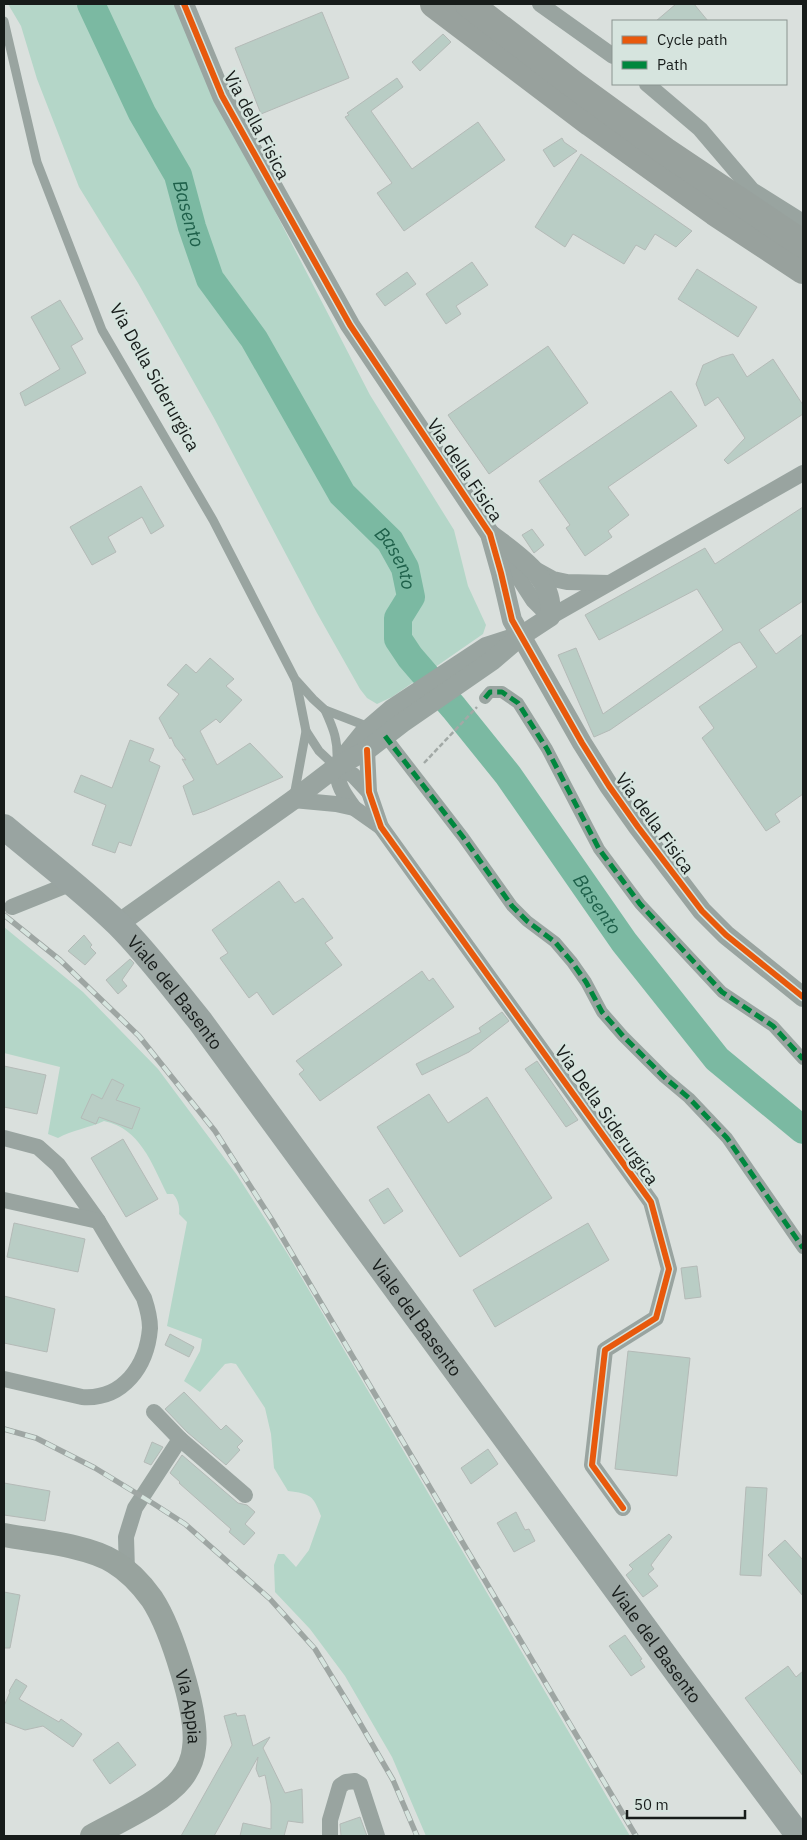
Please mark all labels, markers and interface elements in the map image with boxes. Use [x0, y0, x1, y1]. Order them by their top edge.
legend [612, 20, 787, 85]
text: Cycle path [657, 30, 728, 49]
text: Path [657, 55, 688, 74]
street label: Via della Fisica [219, 67, 295, 184]
water label: Basento [168, 177, 210, 250]
street label: Via Della Siderurgica [105, 299, 205, 455]
street label: Via della Fisica [422, 414, 508, 526]
water label: Basento [370, 521, 421, 592]
street label: Via della Fisica [611, 768, 700, 878]
water label: Basento [568, 869, 627, 939]
street label: Viale del Basento [123, 930, 228, 1054]
street label: Via Della Siderurgica [550, 1040, 664, 1190]
street label: Viale del Basento [366, 1254, 468, 1381]
street label: Viale del Basento [606, 1581, 707, 1707]
street label: Via Appia [170, 1667, 206, 1745]
scale bar [627, 1788, 744, 1820]
text: 50 m [634, 1795, 669, 1814]

